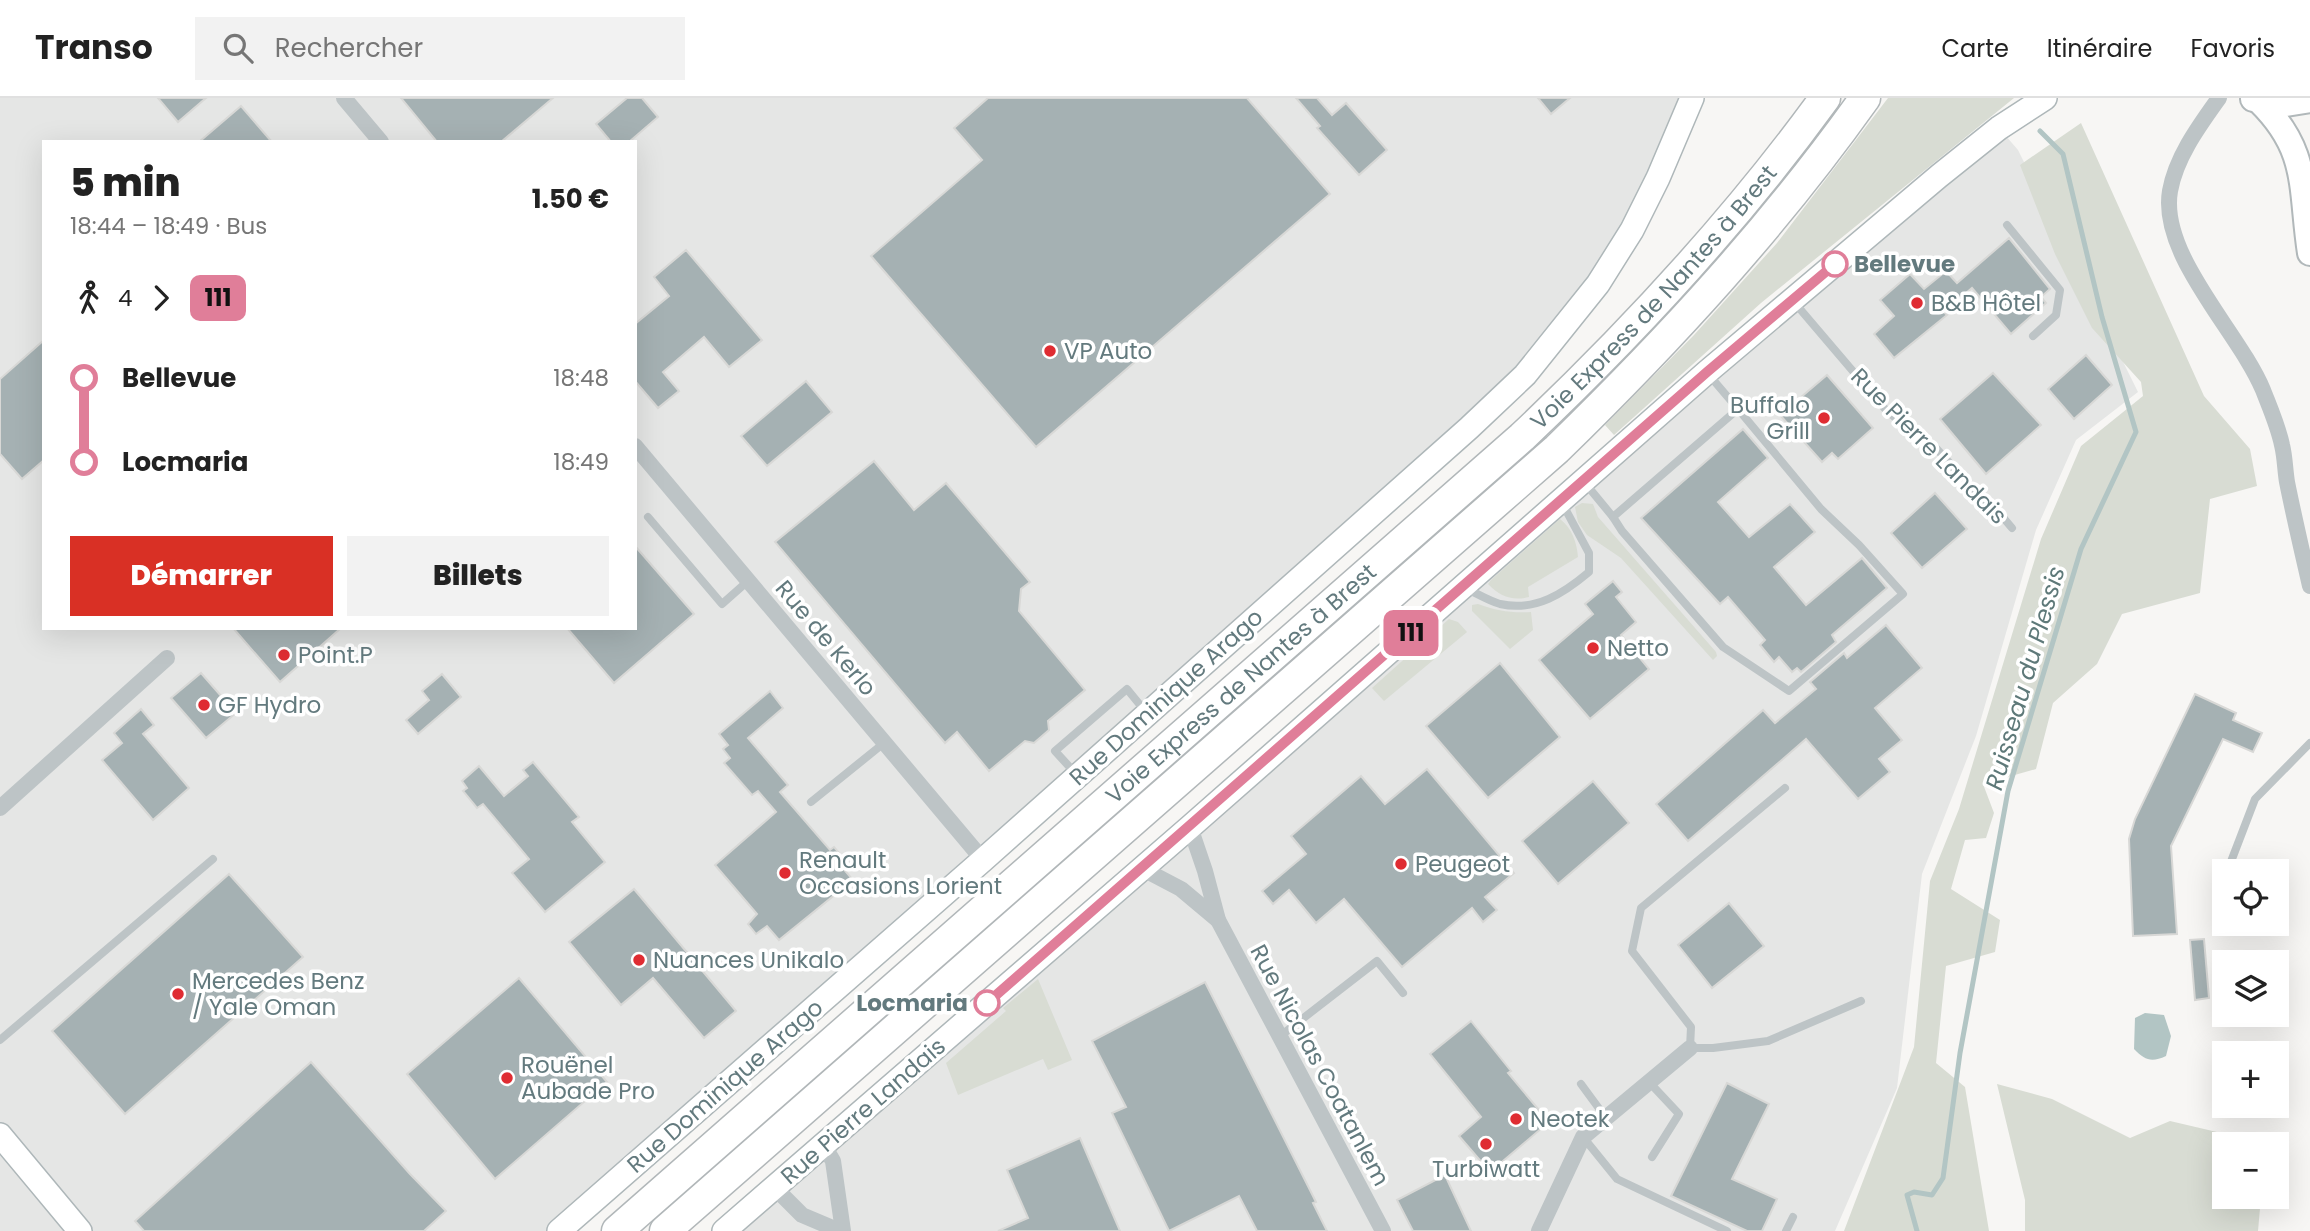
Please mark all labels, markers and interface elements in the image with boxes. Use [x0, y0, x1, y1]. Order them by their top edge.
search box [195, 17, 685, 80]
text: Transo [35, 24, 153, 71]
icon: search [219, 29, 257, 67]
text: Rechercher [275, 30, 423, 66]
text: Carte [1941, 32, 2009, 65]
text: Itinéraire [2047, 32, 2152, 65]
text: Favoris [2190, 32, 2275, 65]
text: 5 min [70, 156, 180, 209]
street label: Voie Express de Nantes à Brest [1523, 158, 1784, 437]
text: 1.50 € [532, 181, 609, 217]
text: 18:44 – 18:49 · Bus [70, 210, 267, 242]
place label: Bellevue [1854, 248, 1955, 280]
marker: Bellevue [1822, 251, 1848, 277]
icon: walk [70, 279, 108, 317]
icon: forward [142, 279, 180, 317]
text: 111 [204, 281, 232, 314]
text: 4 [118, 282, 132, 314]
place label: B&B Hôtel [1931, 287, 2041, 319]
marker: B&B Hôtel [1909, 295, 1925, 311]
place label: VP Auto [1064, 335, 1152, 367]
marker: VP Auto [1042, 343, 1058, 359]
text: Bellevue [122, 360, 236, 396]
street label: Rue Pierre Landais [1844, 361, 2014, 531]
text: 18:48 [553, 362, 609, 394]
place label: Buffalo Grill [1730, 389, 1810, 447]
marker: Buffalo Grill [1816, 410, 1832, 426]
text: Locmaria [122, 444, 248, 480]
text: 18:49 [553, 446, 609, 478]
button: Démarrer [70, 536, 333, 616]
button: Billets [347, 536, 609, 616]
street label: Voie Express de Nantes à Brest [1099, 556, 1383, 811]
water label: Ruisseau du Plessis [1977, 562, 2073, 794]
street label: Rue de Kerlo [768, 573, 884, 703]
street label: Rue Dominique Arago [1062, 601, 1270, 793]
line badge: 111 [1371, 610, 1451, 656]
text: 111 [1397, 616, 1425, 649]
place label: Netto [1607, 632, 1669, 664]
place label: Point.P [298, 639, 373, 671]
marker: Netto [1585, 640, 1601, 656]
marker: Point.P [276, 647, 292, 663]
place label: GF Hydro [218, 689, 321, 721]
marker: GF Hydro [196, 697, 212, 713]
place label: Renault Occasions Lorient [799, 844, 1002, 902]
place label: Peugeot [1415, 848, 1510, 880]
marker: Peugeot [1393, 856, 1409, 872]
map controls [2212, 859, 2289, 1209]
button: locate [2212, 859, 2289, 936]
marker: Renault Occasions Lorient [777, 865, 793, 881]
street label: Rue Nicolas Coatanlem [1243, 939, 1397, 1191]
place label: Nuances Unikalo [653, 944, 844, 976]
button: layers [2212, 950, 2289, 1027]
marker: Nuances Unikalo [631, 952, 647, 968]
place label: Mercedes Benz / Yale Oman [192, 965, 364, 1023]
marker: Mercedes Benz / Yale Oman [170, 986, 186, 1002]
place label: Locmaria [856, 987, 968, 1019]
marker: Locmaria [974, 990, 1000, 1016]
street label: Rue Dominique Arago [620, 992, 830, 1180]
street label: Rue Pierre Landais [774, 1030, 952, 1192]
button: + [2212, 1041, 2289, 1118]
place label: Rouënel Aubade Pro [521, 1049, 655, 1107]
marker: Rouënel Aubade Pro [499, 1070, 515, 1086]
place label: Neotek [1530, 1103, 1610, 1135]
marker: Neotek [1508, 1111, 1524, 1127]
button: − [2212, 1132, 2289, 1209]
marker: Turbiwatt [1478, 1136, 1494, 1152]
place label: Turbiwatt [1432, 1153, 1540, 1185]

